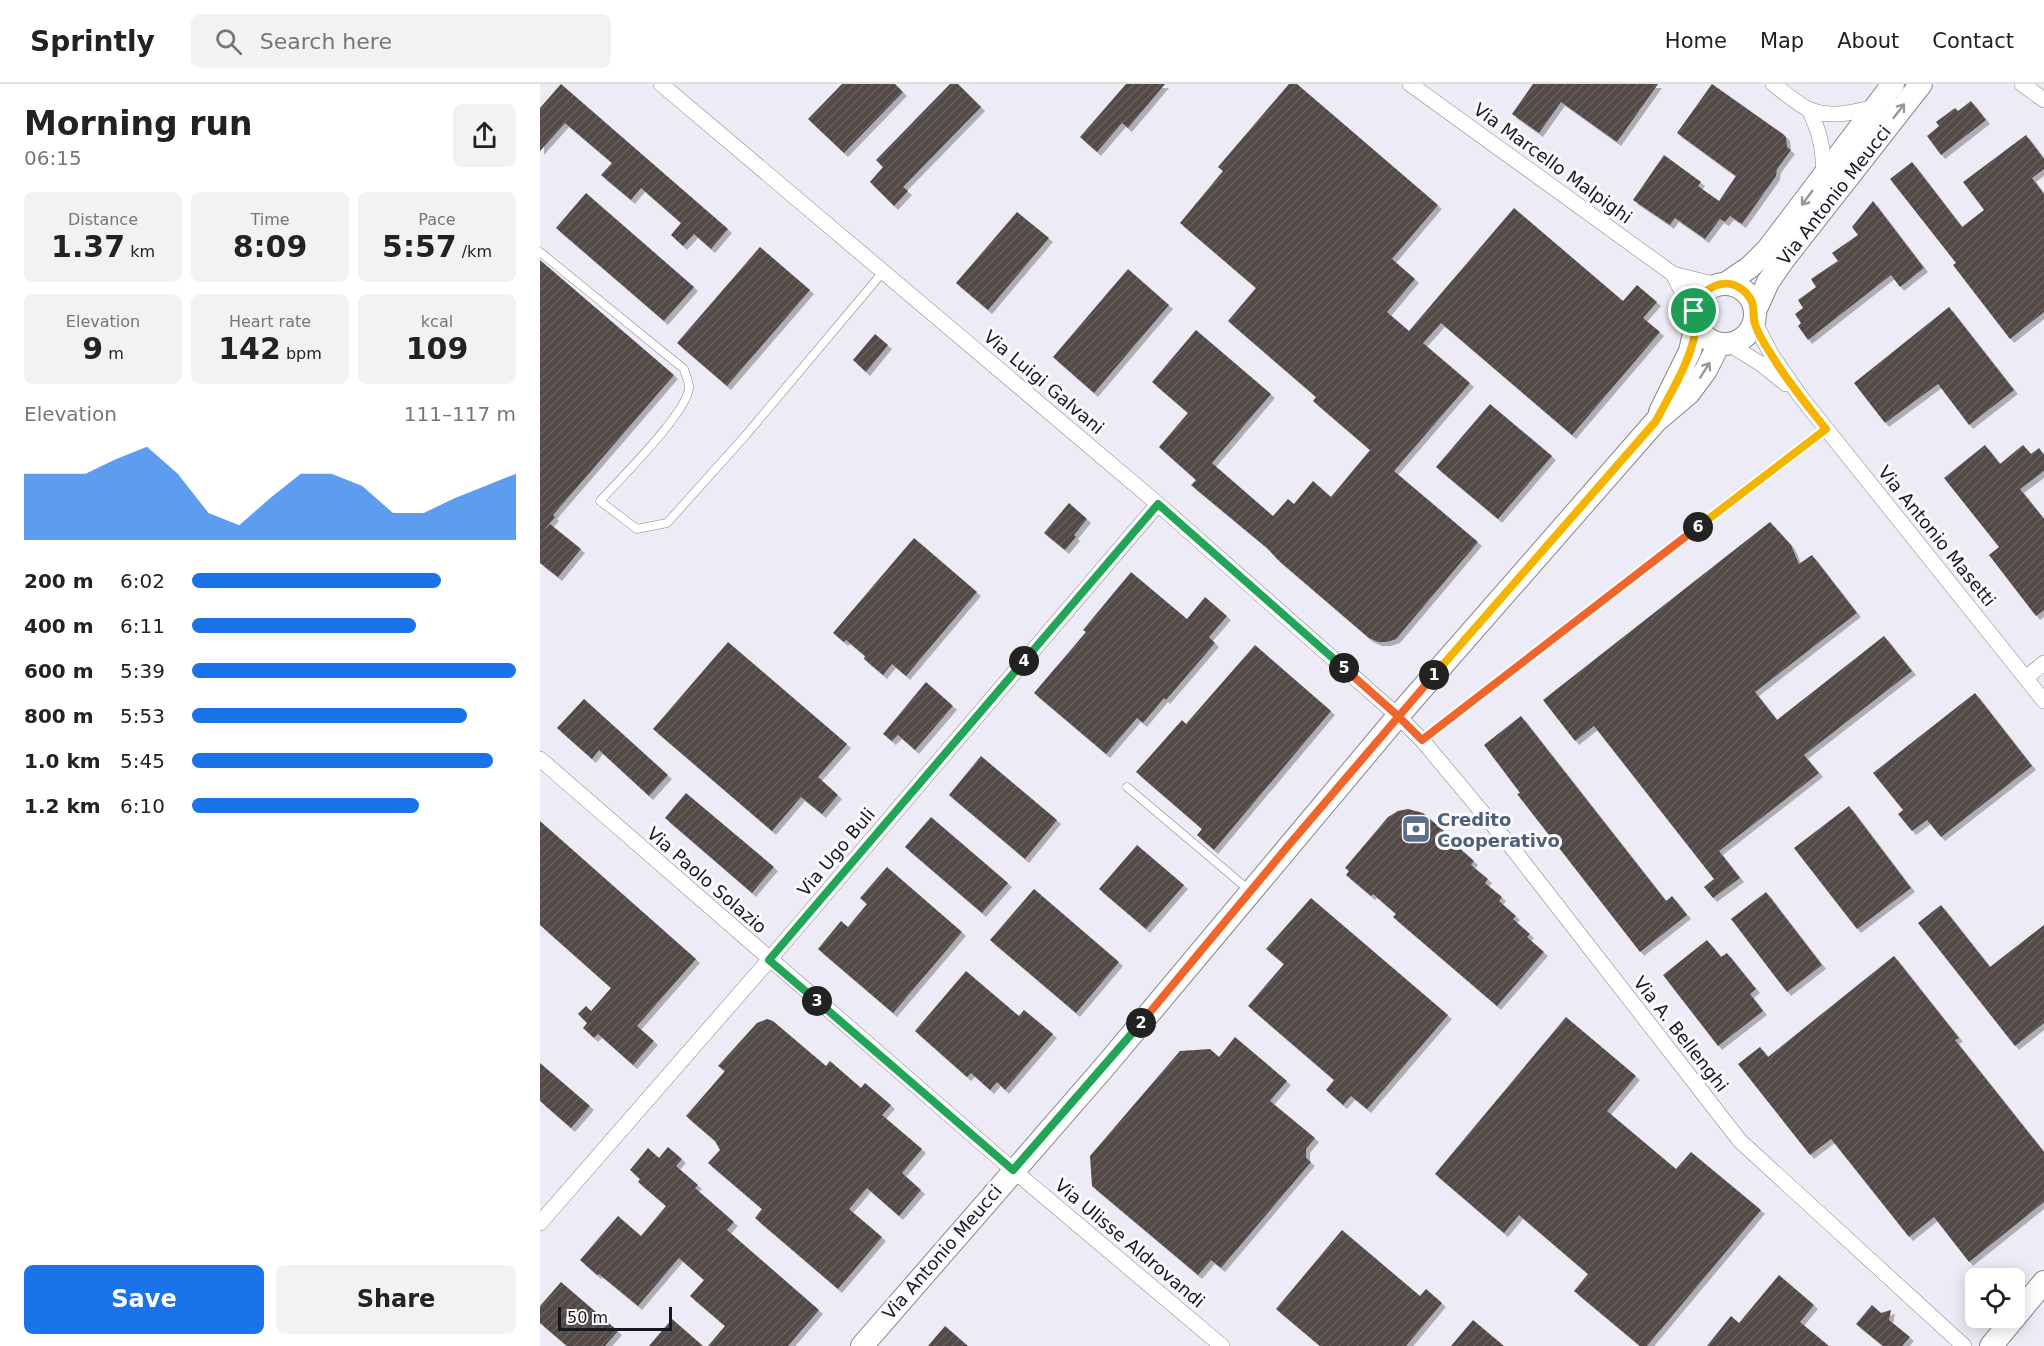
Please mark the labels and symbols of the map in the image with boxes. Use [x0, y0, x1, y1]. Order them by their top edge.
street label: Via Marcello Malpighi [1470, 98, 1636, 228]
one-way arrow [1893, 104, 1906, 120]
street label: Via Antonio Meucci [1773, 121, 1895, 269]
one-way arrow [1800, 189, 1813, 205]
pin [1668, 285, 1719, 336]
street label: Via Luigi Galvani [980, 326, 1108, 438]
one-way arrow [1699, 362, 1711, 379]
street label: Via Antonio Masetti [1874, 461, 2000, 611]
pin: 6 [1683, 512, 1713, 542]
pin: 4 [1009, 646, 1039, 676]
pin: 5 [1329, 653, 1359, 683]
pin: 1 [1419, 660, 1449, 690]
street label: Via Ugo Buli [793, 804, 879, 900]
place label: Credito Cooperativo [1437, 809, 1560, 851]
bank icon: Credito Cooperativo [1400, 813, 1432, 845]
street label: Via Paolo Solazio [643, 822, 771, 938]
street label: Via A. Bellenghi [1629, 972, 1733, 1096]
pin: 3 [802, 986, 832, 1016]
pin: 2 [1126, 1008, 1156, 1038]
street label: Via Ulisse Aldrovandi [1051, 1174, 1209, 1312]
street label: Via Antonio Meucci [878, 1180, 1006, 1324]
scale bar [558, 1304, 672, 1332]

